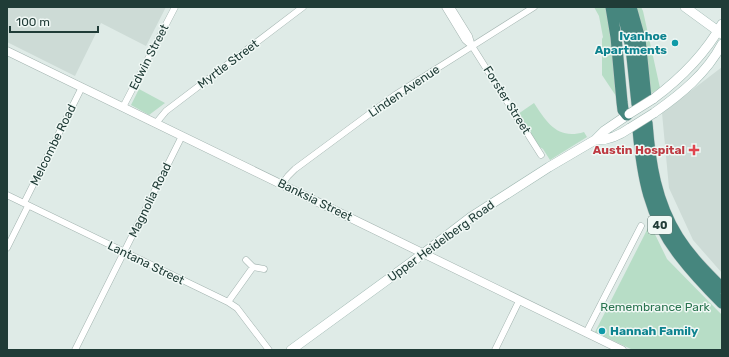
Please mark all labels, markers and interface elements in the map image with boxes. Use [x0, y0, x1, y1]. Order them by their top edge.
scale bar [10, 8, 98, 34]
text: 100 m [16, 15, 50, 29]
street label: Edwin Street [126, 22, 172, 92]
place label: Ivanhoe Apartments [595, 29, 667, 57]
street label: Myrtle Street [195, 36, 261, 91]
marker: Ivanhoe Apartments [670, 38, 680, 48]
street label: Linden Avenue [366, 62, 442, 120]
street label: Forster Street [480, 63, 534, 137]
street label: Melcombe Road [27, 102, 79, 188]
place label: Austin Hospital [593, 143, 685, 157]
marker: Austin Hospital [688, 144, 700, 156]
street label: Magnolia Road [126, 160, 174, 240]
street label: Banksia Street [275, 176, 355, 224]
street label: Upper Heidelberg Road [385, 198, 497, 284]
road number: 40 [648, 216, 672, 234]
street label: Lantana Street [105, 238, 187, 288]
park label: Remembrance Park [600, 300, 710, 314]
place label: Hannah Family [610, 324, 698, 338]
marker: Hannah Family [597, 326, 607, 336]

